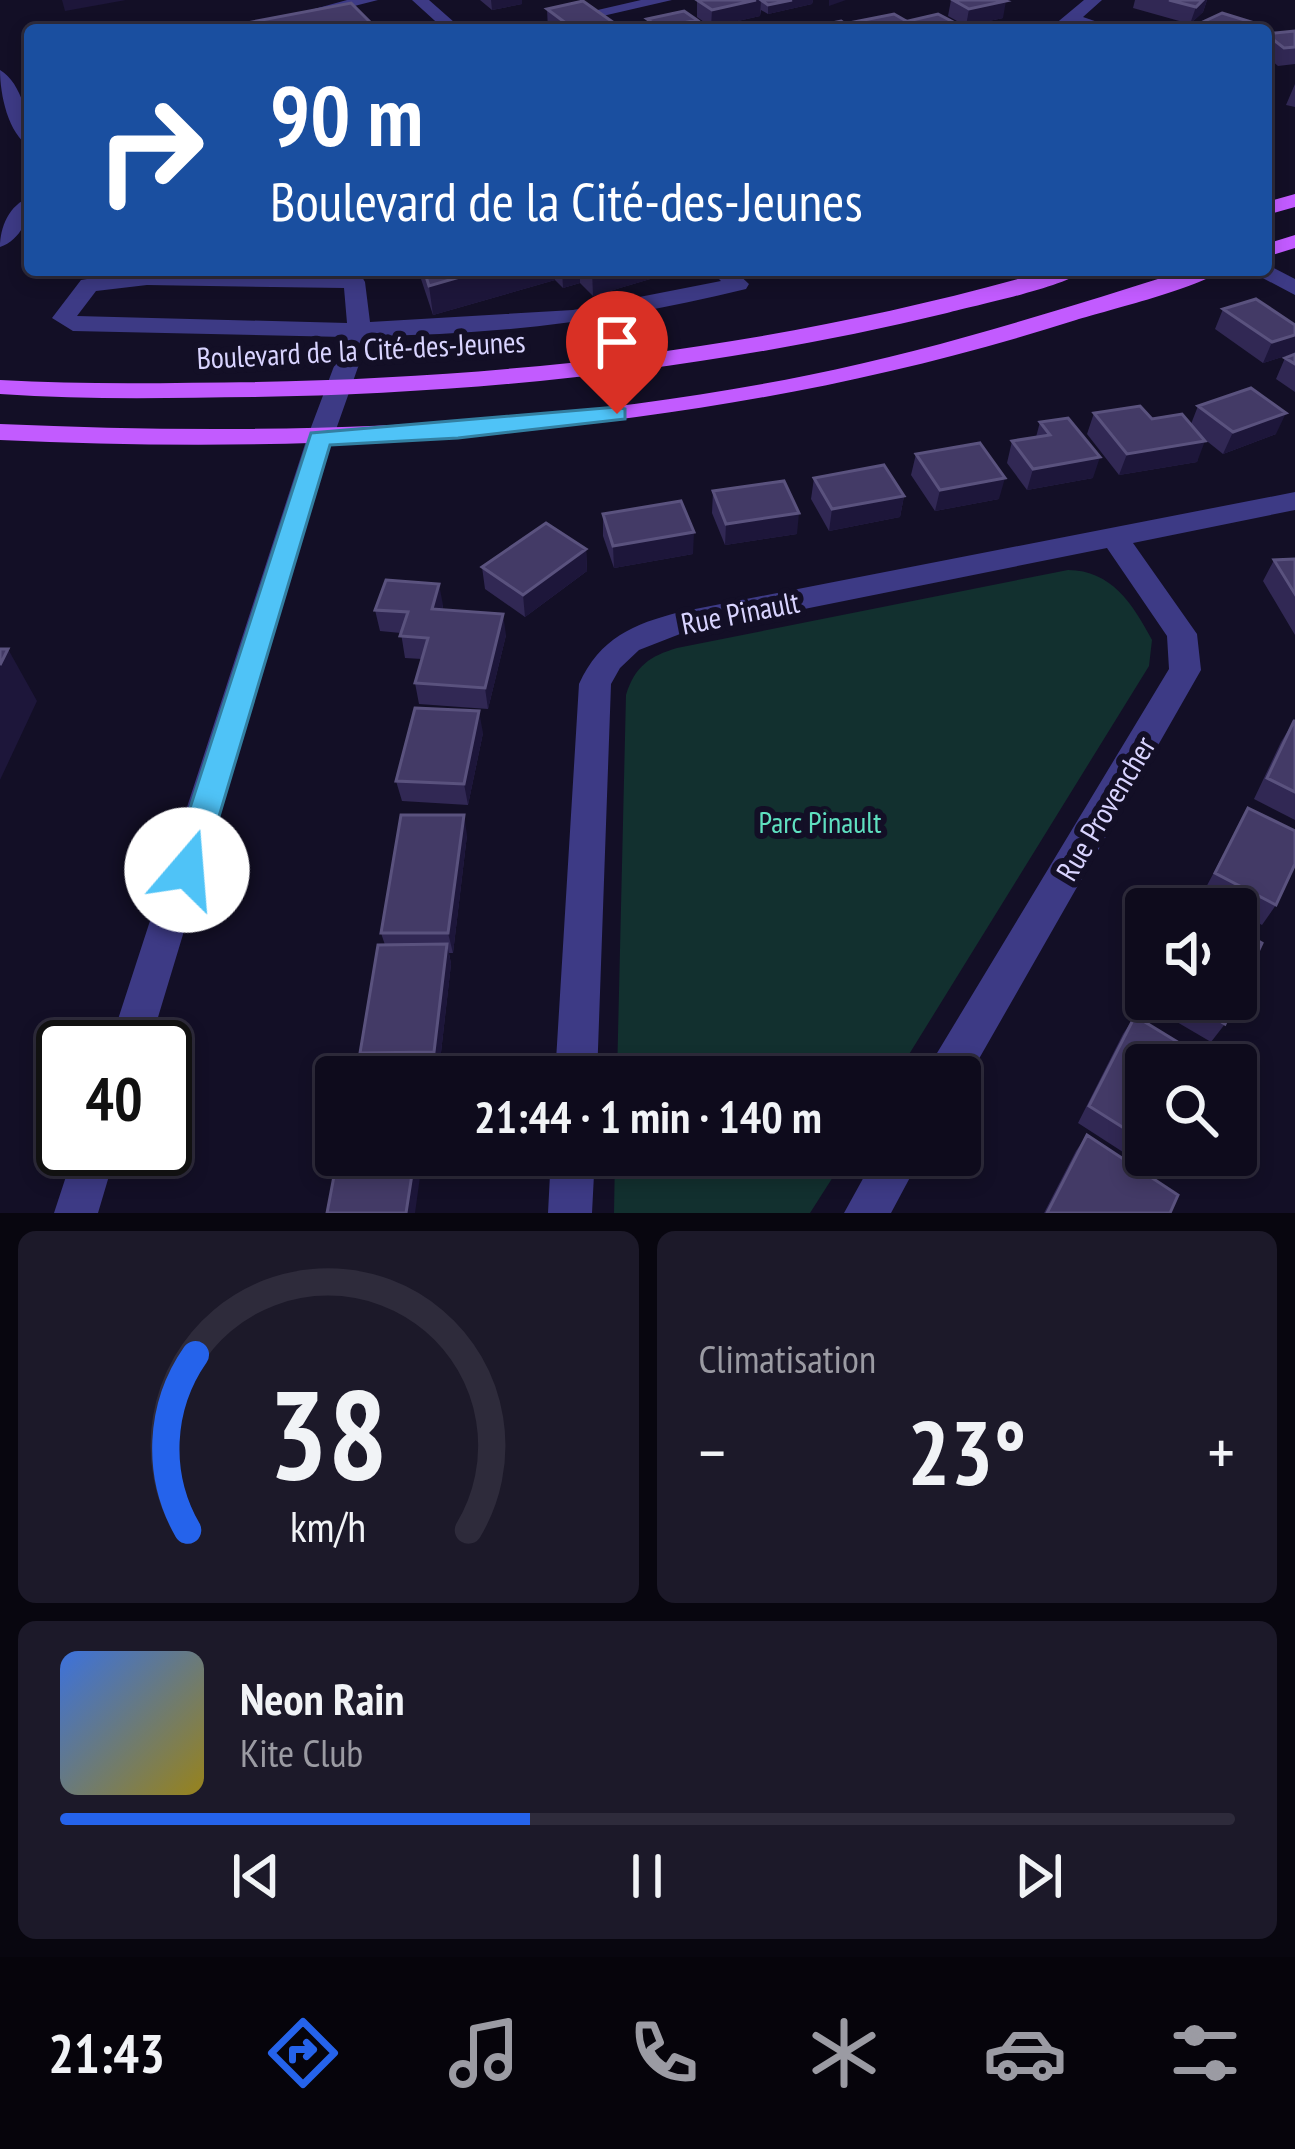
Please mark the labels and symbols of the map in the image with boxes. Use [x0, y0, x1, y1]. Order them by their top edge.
pin [566, 291, 668, 414]
street label: Boulevard de la Cité-des-Jeunes [196, 321, 526, 377]
street label: Rue Pinault [678, 581, 803, 643]
street label: Rue Provencher [1047, 728, 1164, 887]
park label: Parc Pinault [759, 802, 882, 841]
position arrow [124, 807, 250, 933]
speed limit sign: 40 [36, 1020, 192, 1176]

